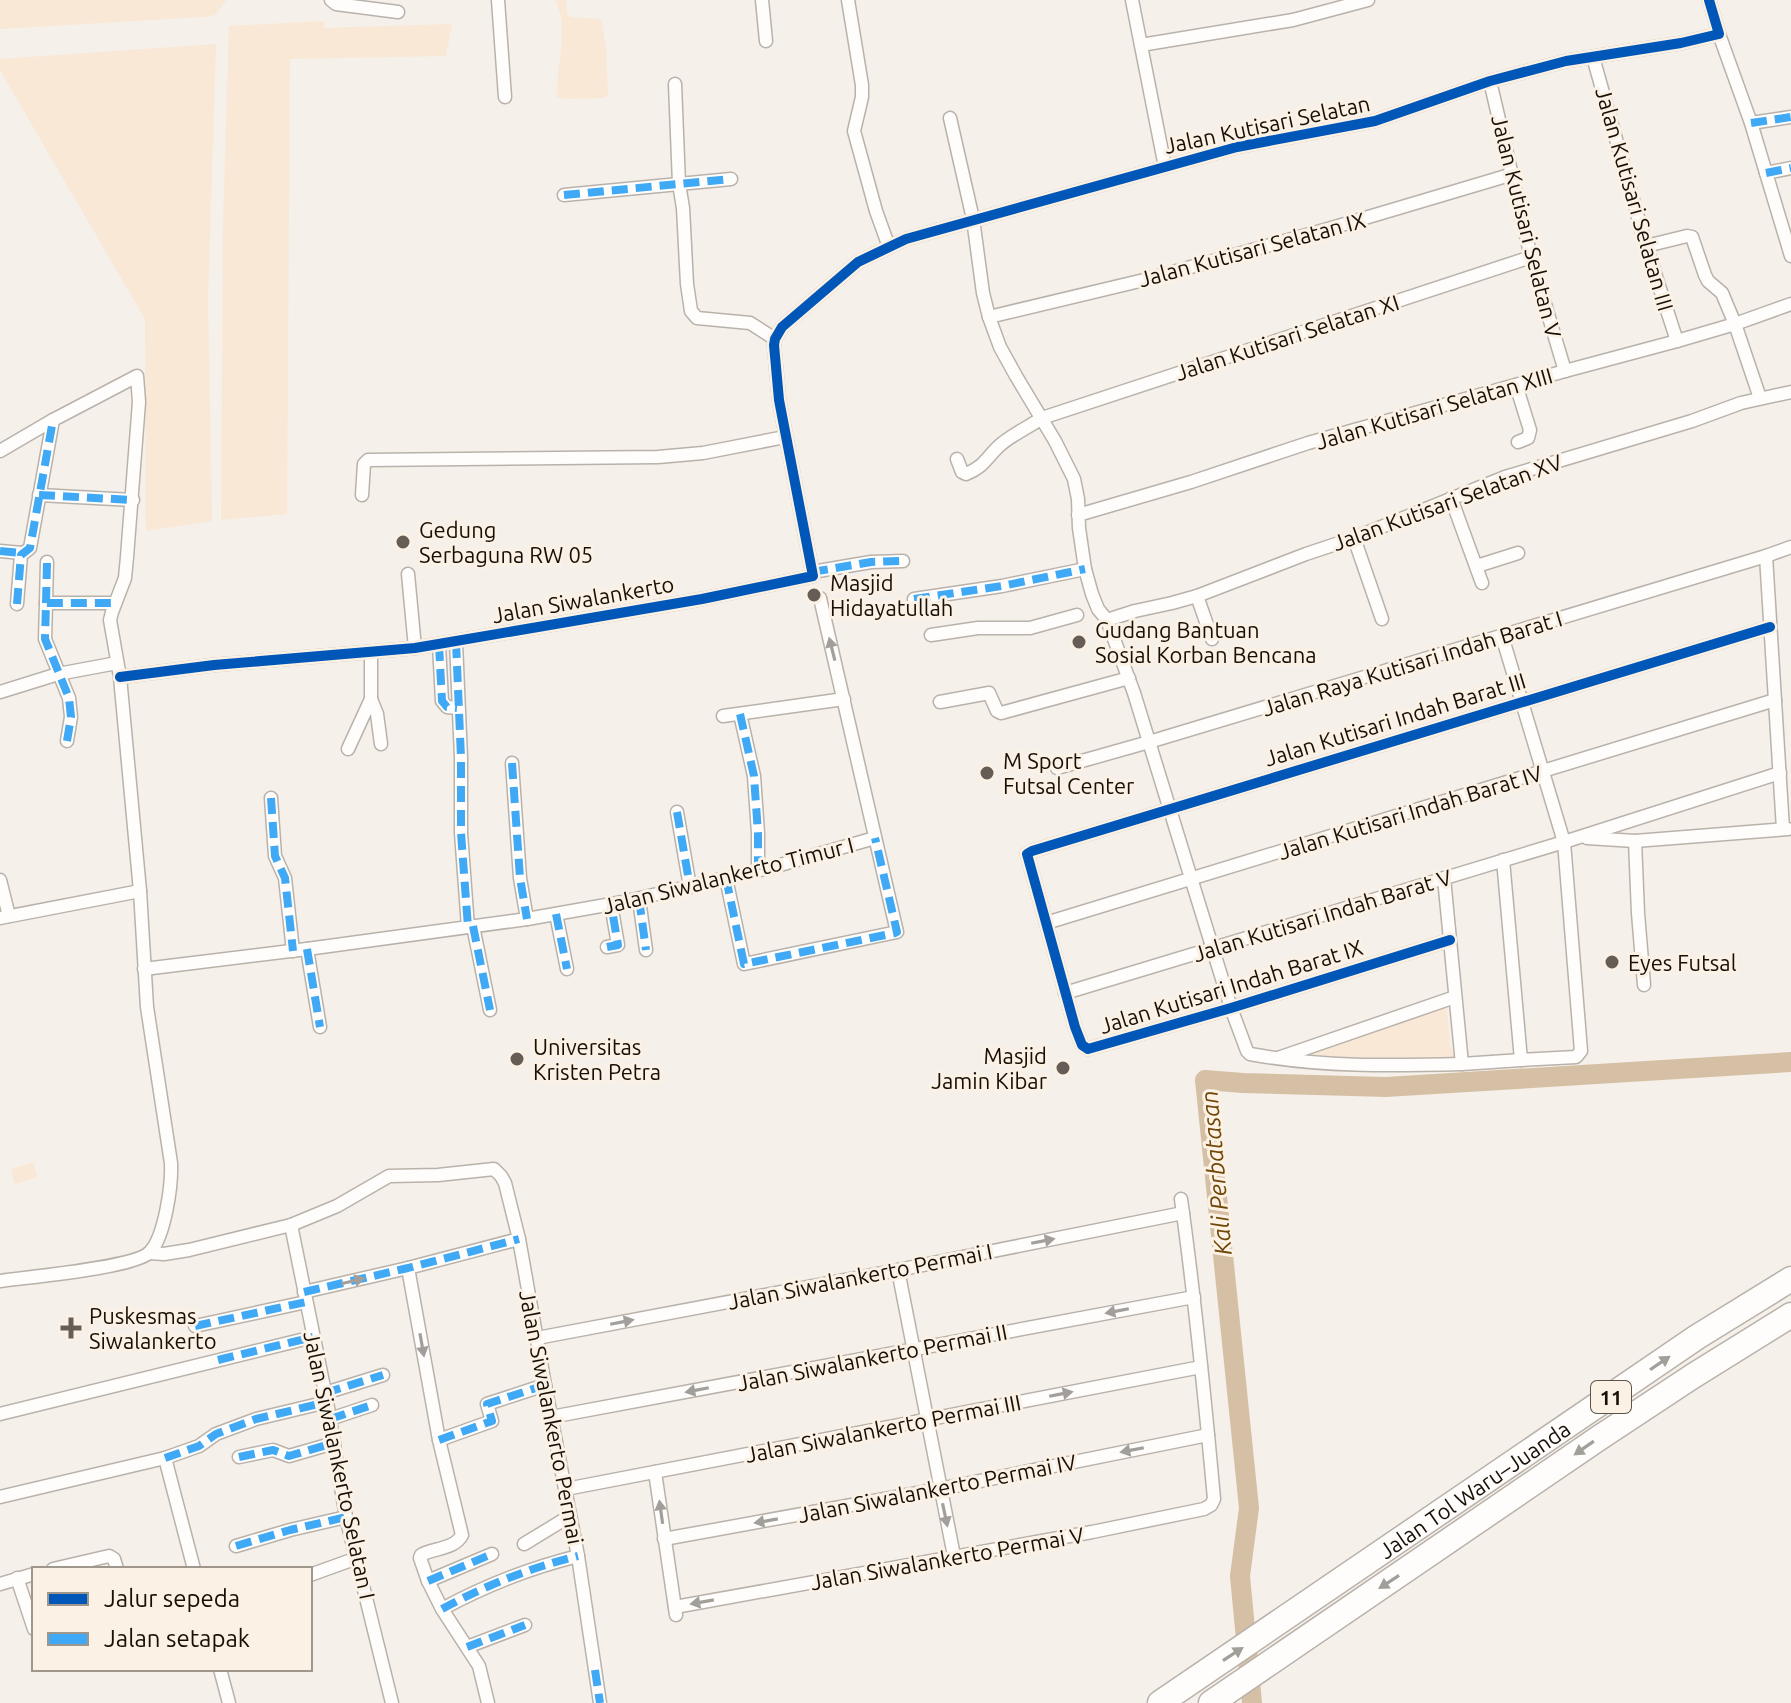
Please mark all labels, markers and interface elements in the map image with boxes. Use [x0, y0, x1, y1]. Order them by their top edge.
street label: Jalan Kutisari Selatan III [1591, 84, 1679, 314]
street label: Jalan Kutisari Selatan [1162, 90, 1372, 158]
street label: Jalan Kutisari Selatan V [1487, 112, 1567, 340]
street label: Jalan Kutisari Selatan IX [1136, 207, 1368, 291]
street label: Jalan Kutisari Selatan XI [1172, 289, 1402, 385]
street label: Jalan Kutisari Selatan XIII [1313, 362, 1555, 454]
street label: Jalan Kutisari Selatan XV [1329, 449, 1565, 555]
place label: Gedung Serbaguna RW 05 [419, 517, 593, 567]
marker: Gedung Serbaguna RW 05 [394, 533, 412, 551]
place label: Masjid Hidayatullah [830, 570, 953, 620]
street label: Jalan Siwalankerto [490, 571, 676, 627]
marker: Masjid Hidayatullah [805, 586, 823, 604]
street label: Jalan Raya Kutisari Indah Barat I [1259, 605, 1565, 721]
place label: Gudang Bantuan Sosial Korban Bencana [1095, 617, 1317, 667]
marker: Gudang Bantuan Sosial Korban Bencana [1070, 633, 1088, 651]
one-way arrow [825, 636, 838, 661]
street label: Jalan Kutisari Indah Barat III [1261, 667, 1529, 771]
place label: M Sport Futsal Center [1003, 748, 1135, 798]
street label: Jalan Kutisari Indah Barat IV [1275, 760, 1545, 864]
marker: M Sport Futsal Center [978, 764, 996, 782]
street label: Jalan Siwalankerto Timur I [600, 832, 856, 918]
street label: Jalan Kutisari Indah Barat V [1190, 864, 1454, 966]
street label: Jalan Kutisari Indah Barat IX [1096, 934, 1366, 1038]
place label: Eyes Futsal [1628, 950, 1737, 975]
marker: Eyes Futsal [1603, 953, 1621, 971]
place label: Universitas Kristen Petra [533, 1034, 661, 1084]
place label: Masjid Jamin Kibar [931, 1043, 1048, 1093]
marker: Universitas Kristen Petra [508, 1050, 526, 1068]
marker: Masjid Jamin Kibar [1054, 1059, 1072, 1077]
water label: Kali Perbatasan [1195, 1090, 1237, 1256]
one-way arrow [1030, 1234, 1055, 1247]
street label: Jalan Siwalankerto Permai I [726, 1238, 994, 1314]
one-way arrow [341, 1274, 366, 1287]
street label: Jalan Siwalankerto Permai [515, 1288, 589, 1546]
place label: Puskesmas Siwalankerto [89, 1303, 217, 1353]
one-way arrow [1105, 1306, 1130, 1318]
one-way arrow [610, 1315, 635, 1327]
marker: Puskesmas Siwalankerto [60, 1317, 82, 1339]
street label: Jalan Siwalankerto Permai II [735, 1319, 1009, 1395]
street label: Jalan Siwalankerto Selatan I [299, 1329, 381, 1601]
one-way arrow [416, 1333, 428, 1358]
one-way arrow [1649, 1356, 1671, 1370]
road number: 11 [1591, 1381, 1631, 1413]
one-way arrow [684, 1384, 709, 1396]
one-way arrow [1049, 1387, 1074, 1399]
street label: Jalan Siwalankerto Permai III [743, 1389, 1023, 1467]
street label: Jalan Tol Waru–Juanda [1374, 1415, 1574, 1563]
one-way arrow [1574, 1440, 1595, 1455]
one-way arrow [1119, 1445, 1144, 1457]
street label: Jalan Siwalankerto Permai IV [796, 1449, 1078, 1527]
one-way arrow [654, 1499, 667, 1524]
one-way arrow [939, 1503, 952, 1528]
one-way arrow [754, 1515, 779, 1527]
street label: Jalan Siwalankerto Permai V [808, 1522, 1086, 1594]
legend [32, 1567, 312, 1671]
one-way arrow [1378, 1574, 1400, 1588]
text: Jalur sepeda [104, 1585, 240, 1612]
one-way arrow [689, 1597, 714, 1609]
text: Jalan setapak [104, 1625, 250, 1652]
one-way arrow [1223, 1646, 1244, 1661]

